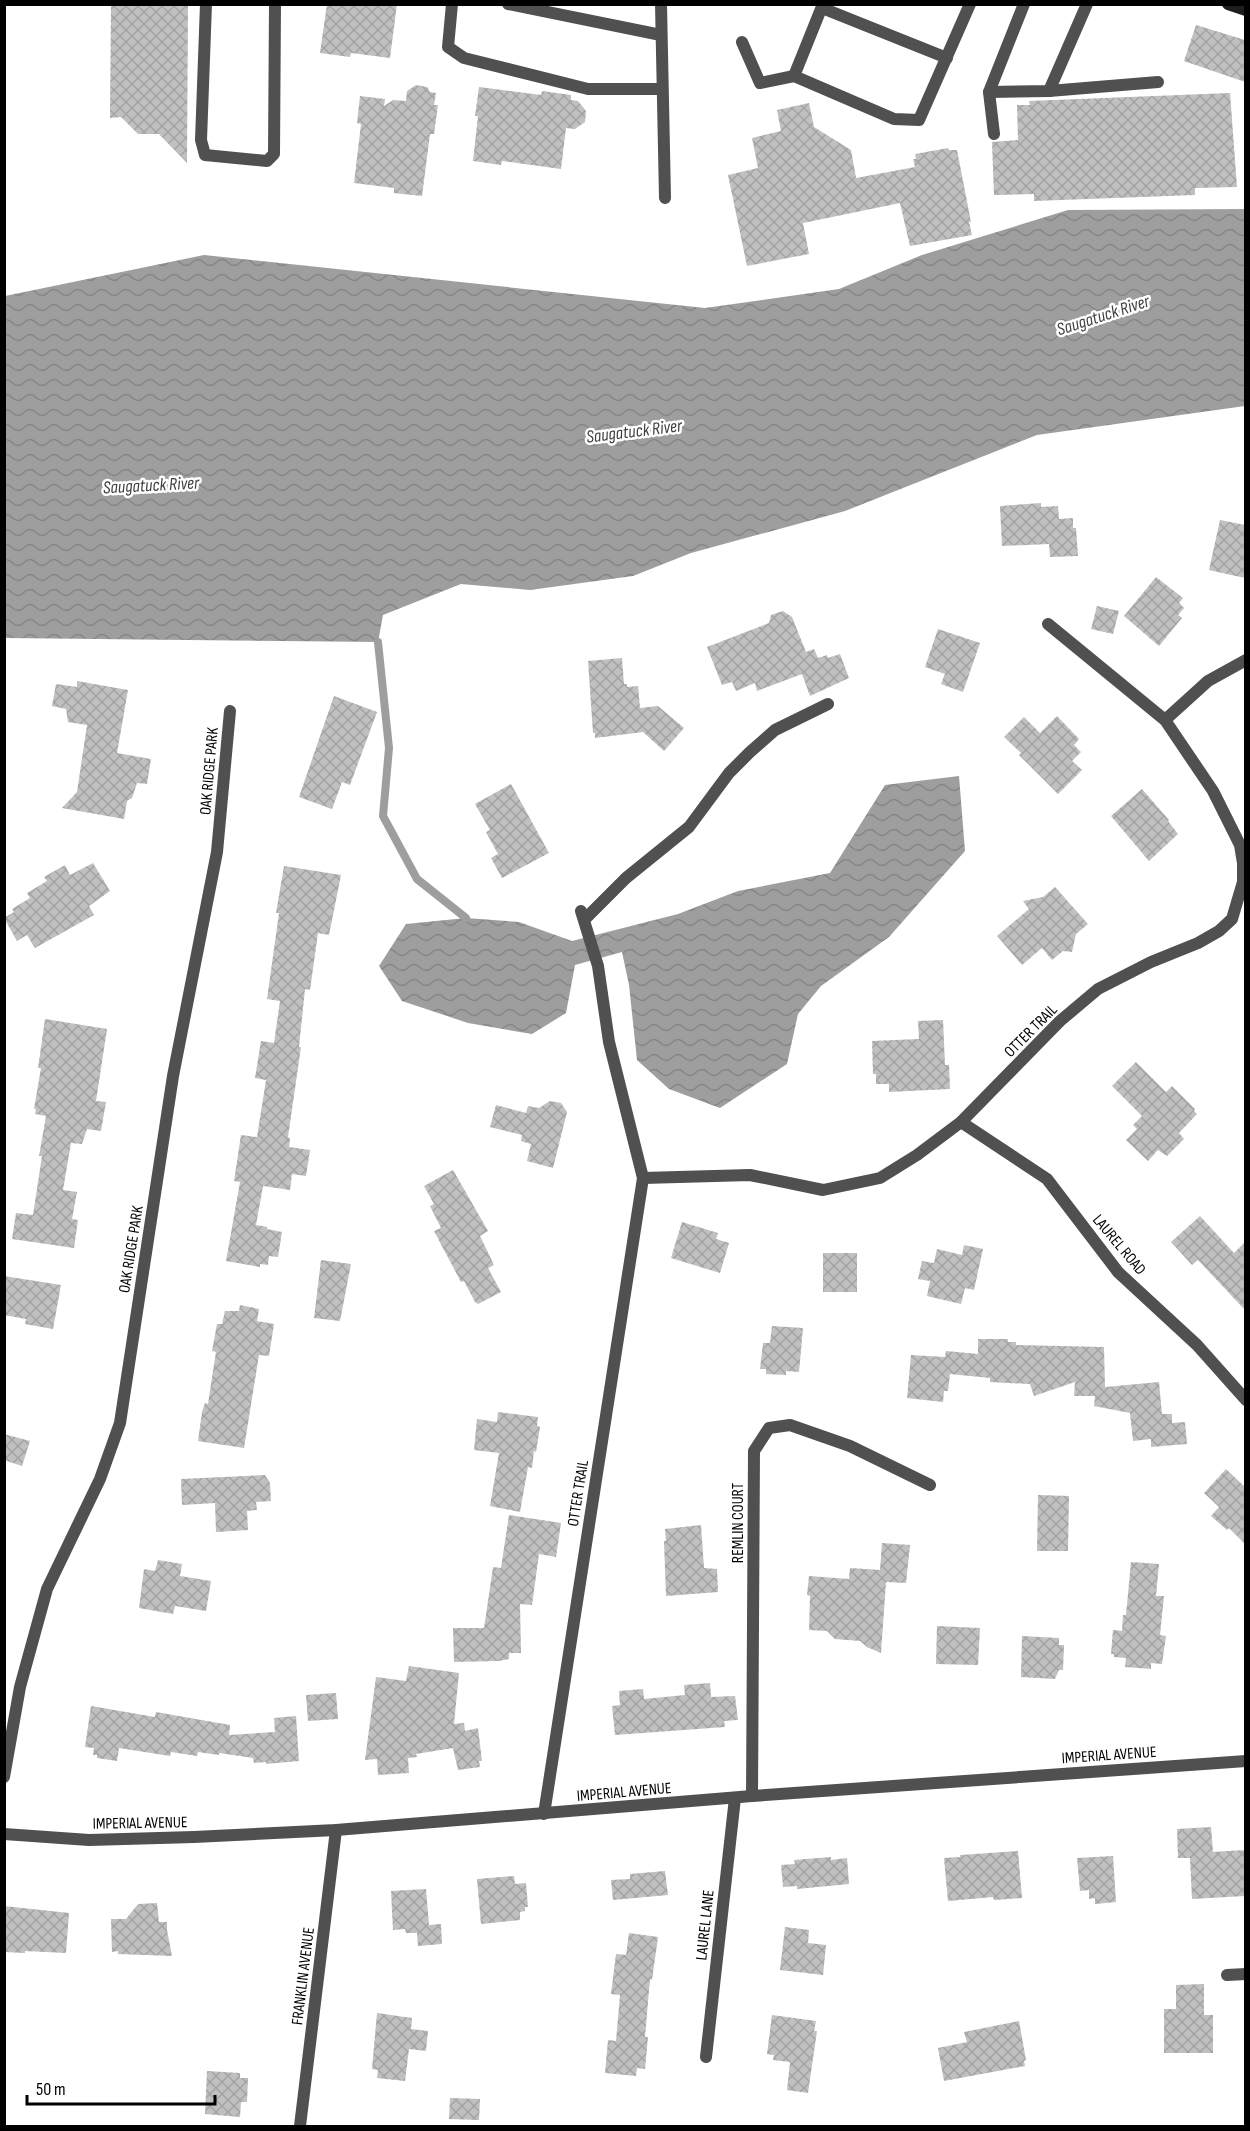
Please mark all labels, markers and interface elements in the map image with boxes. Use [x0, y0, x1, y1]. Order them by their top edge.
water label: Saugatuck River [1054, 290, 1153, 340]
water label: Saugatuck River [585, 415, 684, 448]
water label: Saugatuck River [102, 472, 201, 499]
street label: OAK RIDGE PARK [196, 726, 223, 816]
street label: OTTER TRAIL [1001, 1001, 1062, 1061]
street label: OAK RIDGE PARK [115, 1204, 148, 1294]
street label: LAUREL ROAD [1088, 1211, 1150, 1279]
street label: OTTER TRAIL [564, 1459, 593, 1528]
street label: REMLIN COURT [729, 1482, 748, 1563]
street label: IMPERIAL AVENUE [1061, 1743, 1157, 1768]
street label: IMPERIAL AVENUE [576, 1779, 672, 1806]
street label: IMPERIAL AVENUE [92, 1813, 188, 1834]
street label: LAUREL LANE [692, 1889, 719, 1961]
street label: FRANKLIN AVENUE [288, 1926, 319, 2026]
scale bar [27, 2068, 214, 2106]
text: 50 m [36, 2079, 66, 2100]

